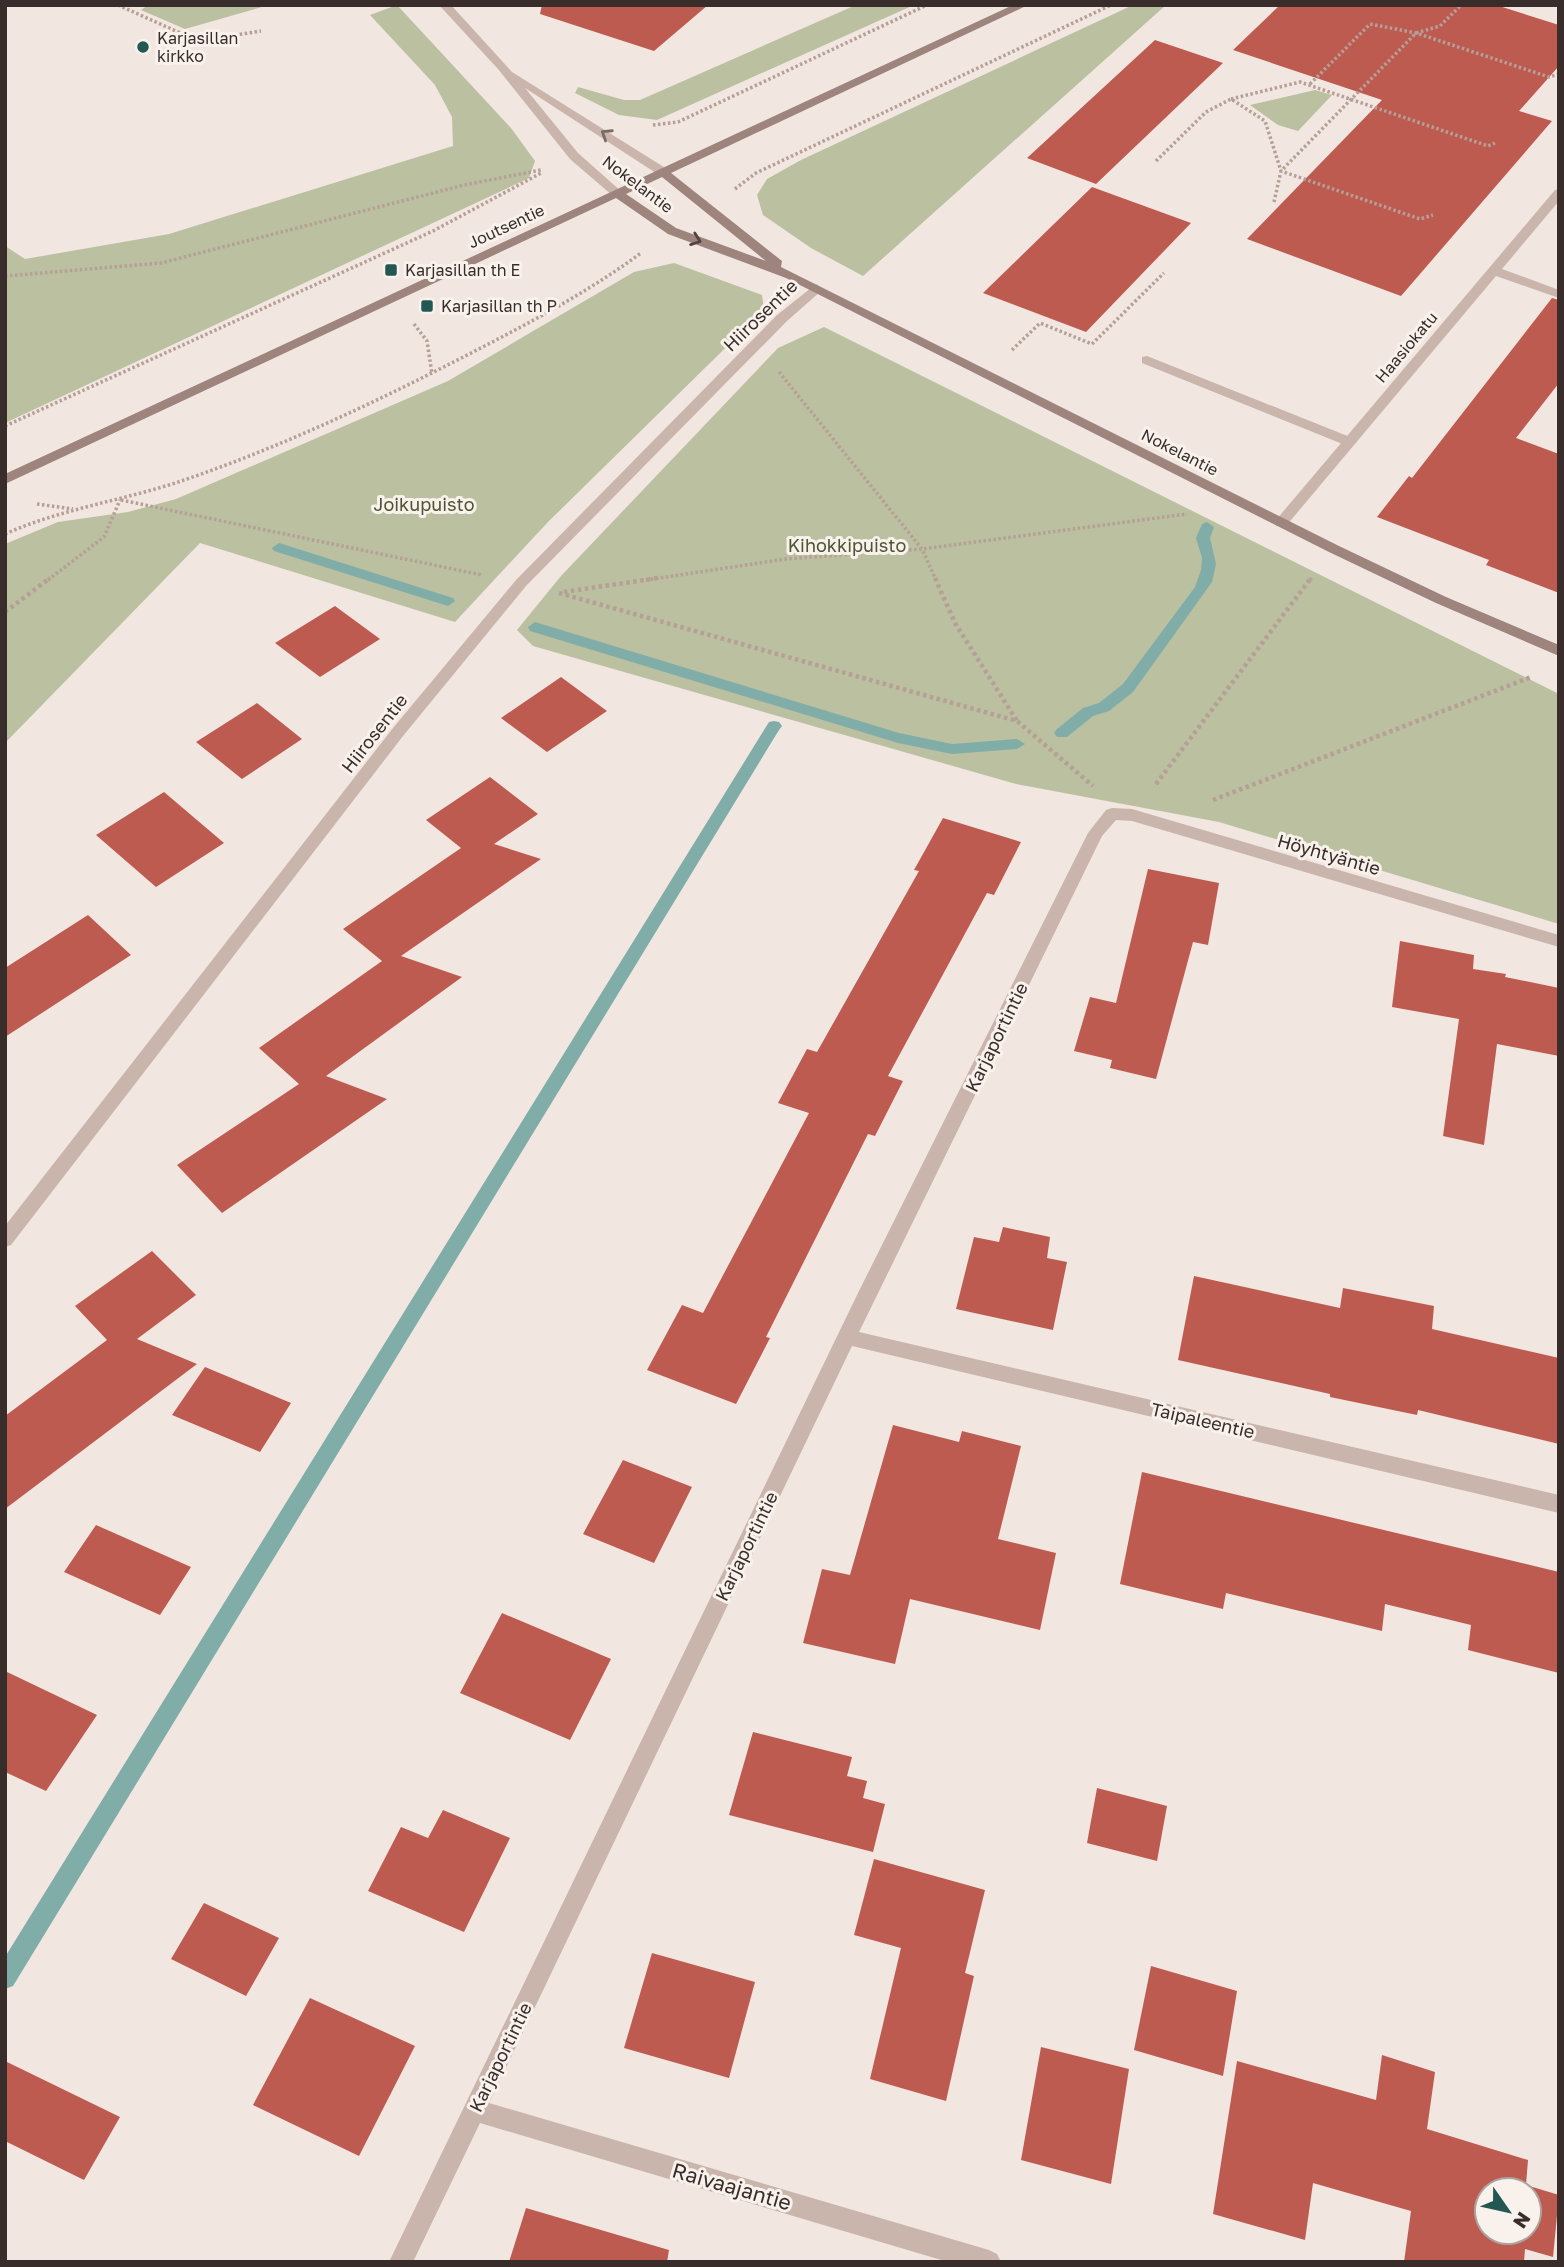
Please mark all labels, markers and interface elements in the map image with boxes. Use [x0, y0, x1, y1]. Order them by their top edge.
place label: Karjasillan kirkko [157, 28, 238, 66]
marker: Karjasillan kirkko [135, 39, 151, 55]
one-way arrow [601, 130, 614, 142]
street label: Nokelantie [599, 151, 677, 217]
street label: Joutsentie [465, 200, 547, 252]
one-way arrow [690, 232, 702, 246]
place label: Karjasillan th E [405, 260, 520, 280]
marker: Karjasillan th E [383, 262, 399, 278]
street label: Hiirosentie [718, 274, 802, 356]
place label: Karjasillan th P [441, 296, 557, 316]
marker: Karjasillan th P [419, 298, 435, 314]
street label: Haasiokatu [1371, 307, 1441, 387]
street label: Nokelantie [1138, 424, 1222, 480]
park label: Joikupuisto [374, 493, 475, 515]
park label: Kihokkipuisto [788, 534, 906, 556]
street label: Hiirosentie [336, 689, 412, 777]
street label: Höyhtyäntie [1275, 829, 1383, 879]
street label: Karjaportintie [960, 979, 1032, 1095]
street label: Taipaleentie [1149, 1397, 1257, 1443]
street label: Karjaportintie [710, 1488, 782, 1604]
street label: Karjaportintie [464, 1999, 536, 2115]
street label: Raivaajantie [669, 2157, 795, 2215]
north arrow [1473, 2176, 1543, 2246]
text: N [1509, 2208, 1536, 2233]

